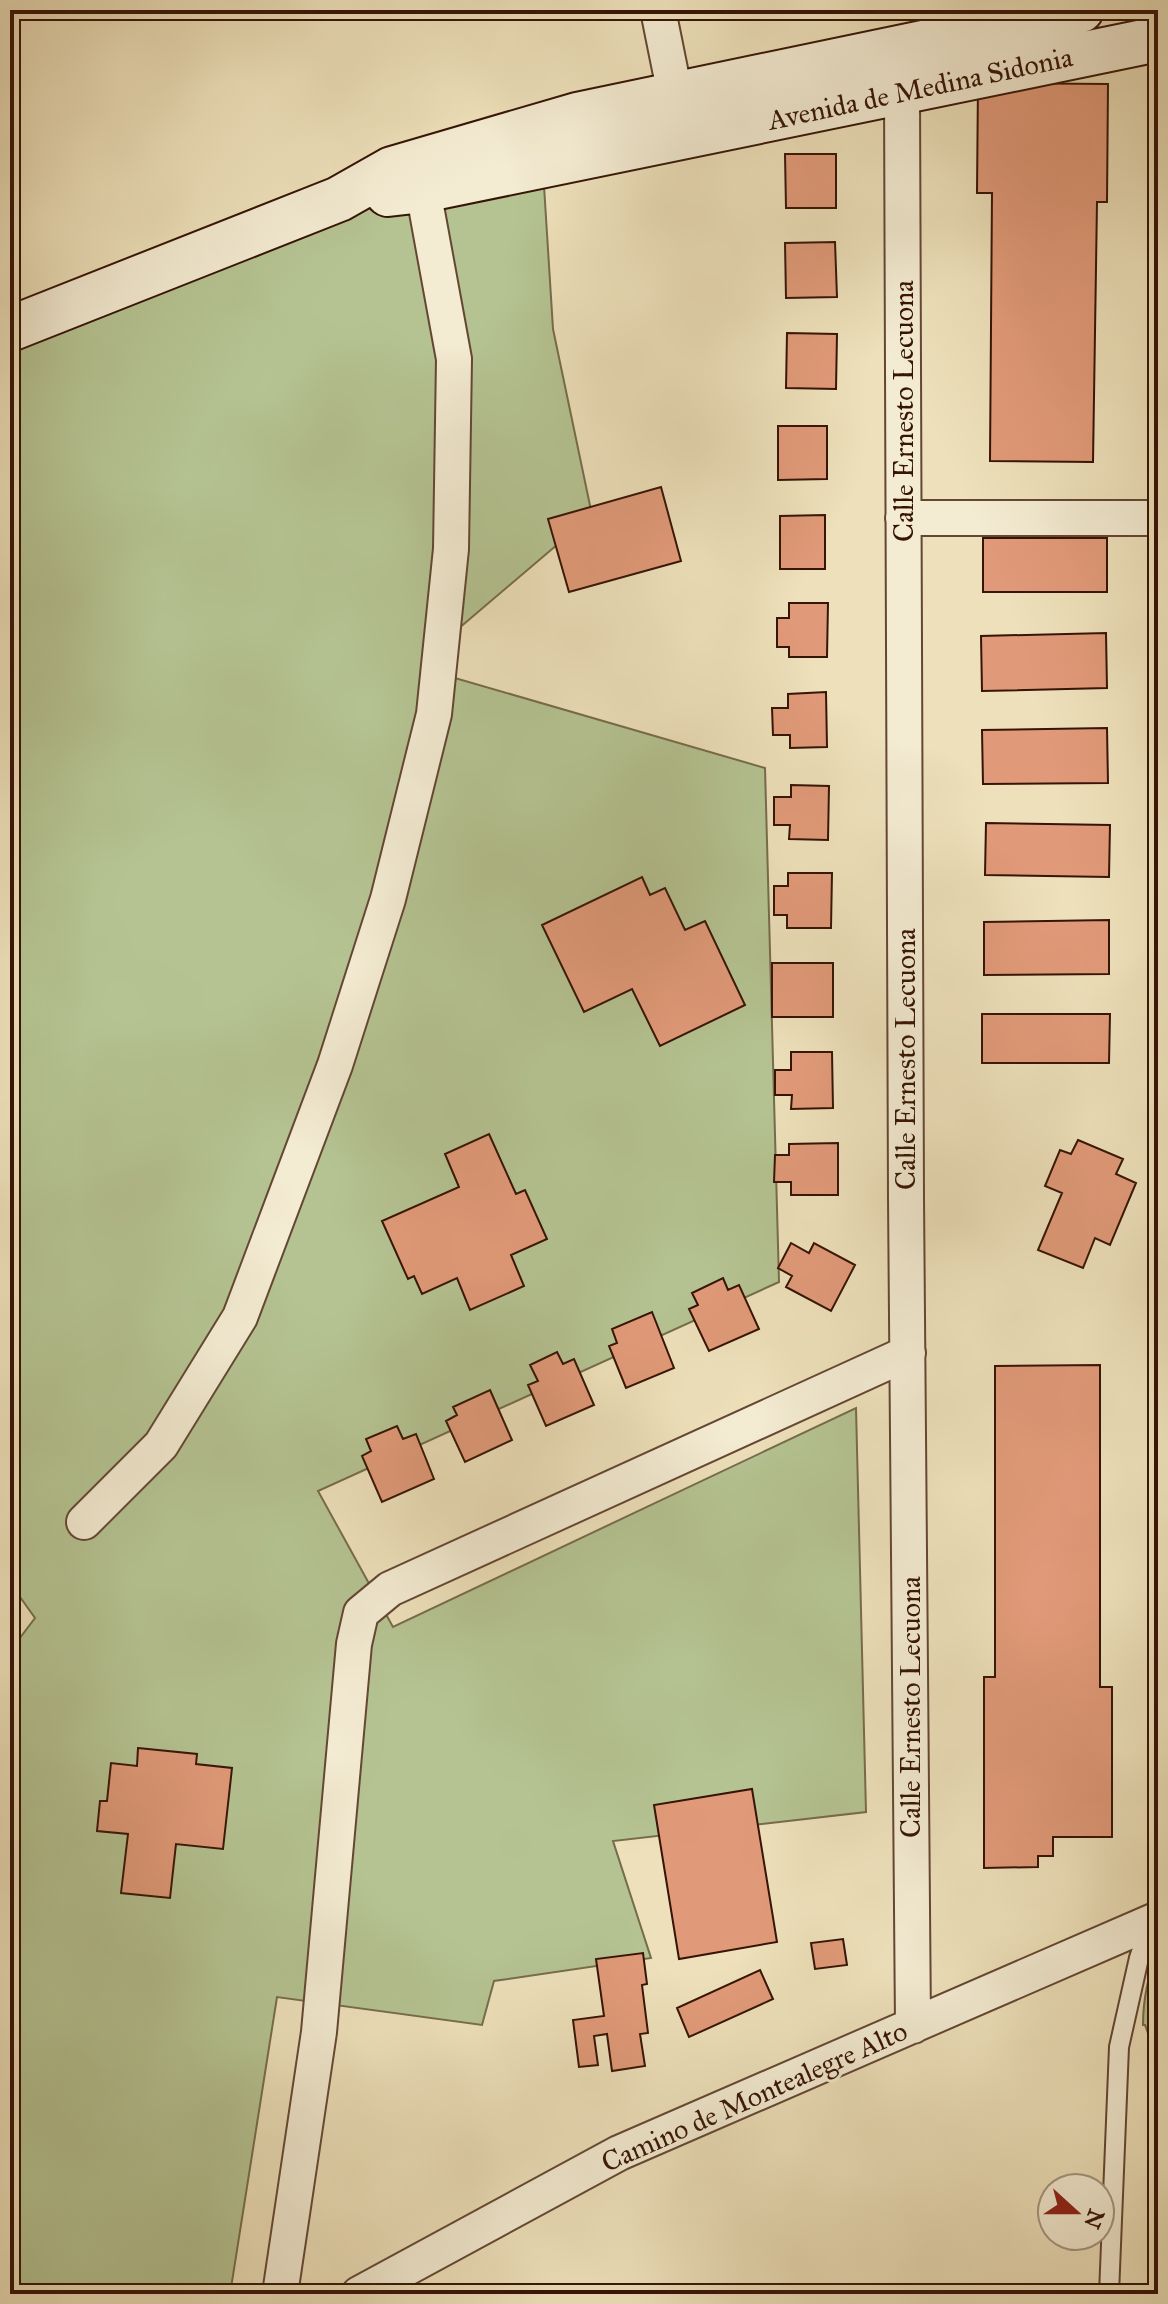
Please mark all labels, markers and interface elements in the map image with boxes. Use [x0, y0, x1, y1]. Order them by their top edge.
street label: Avenida de Medina Sidonia [764, 39, 1076, 138]
street label: Calle Ernesto Lecuona [886, 280, 921, 542]
street label: Calle Ernesto Lecuona [888, 928, 923, 1190]
street label: Calle Ernesto Lecuona [893, 1576, 928, 1838]
street label: Camino de Montealegre Alto [596, 2013, 913, 2180]
north arrow [1036, 2172, 1116, 2252]
text: N [1078, 2205, 1110, 2233]

